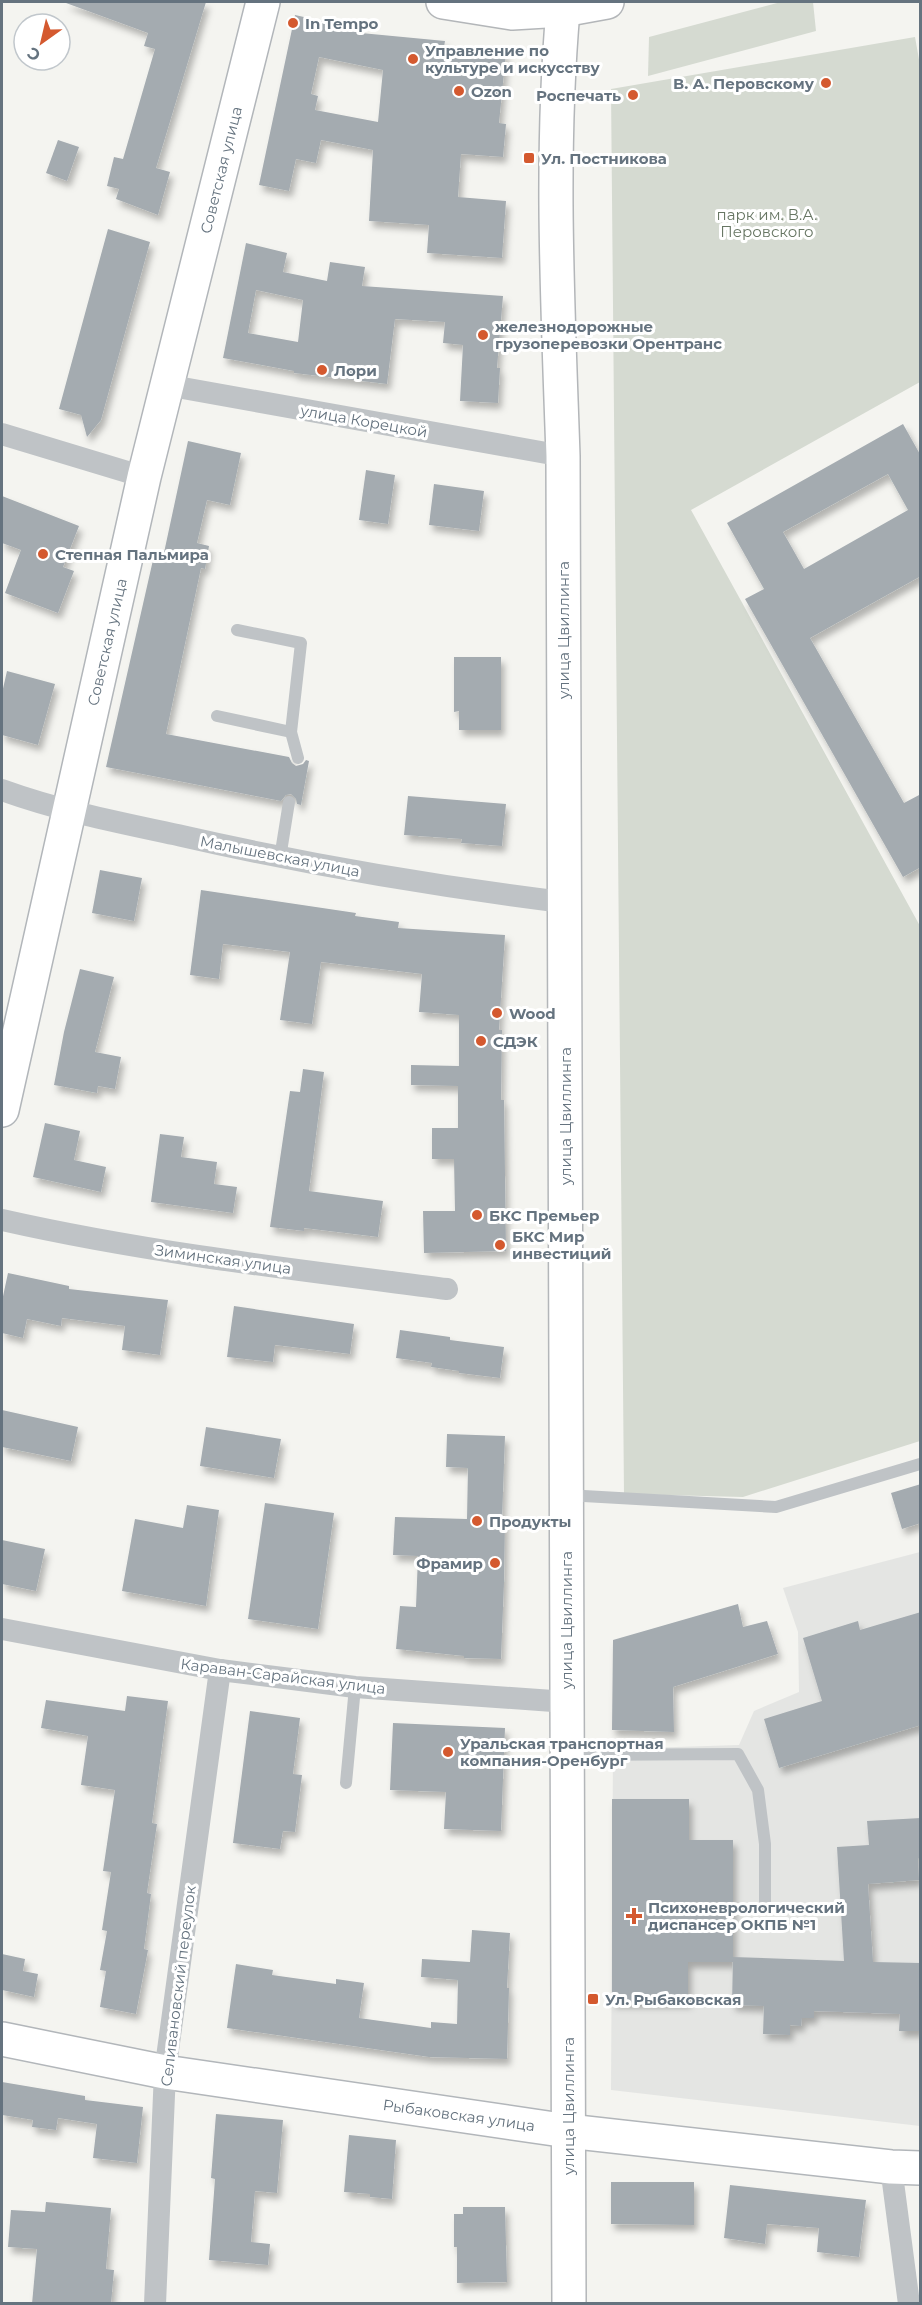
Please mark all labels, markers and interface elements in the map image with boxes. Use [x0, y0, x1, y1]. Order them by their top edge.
north arrow [12, 12, 72, 72]
place label: In Tempo [305, 14, 379, 33]
marker: In Tempo [286, 16, 300, 30]
place label: Управление по культуре и искусству [425, 41, 601, 77]
text: С [23, 43, 44, 65]
marker: Управление по культуре и искусству [406, 52, 420, 66]
place label: В. А. Перовскому [673, 74, 815, 93]
marker: В. А. Перовскому [819, 76, 833, 90]
place label: Ozon [471, 82, 512, 101]
marker: Ozon [452, 84, 466, 98]
place label: Роспечать [536, 86, 621, 105]
marker: Роспечать [626, 88, 640, 102]
street label: Советская улица [196, 104, 246, 236]
place label: Ул. Постникова [541, 149, 667, 168]
marker: Ул. Постникова [522, 151, 536, 165]
park label: парк им. В.А. Перовского [717, 205, 817, 241]
place label: железнодорожные грузоперевозки Орентранс [495, 317, 722, 353]
marker: железнодорожные грузоперевозки Орентранс [476, 328, 490, 342]
place label: Лори [334, 361, 377, 380]
marker: Лори [315, 363, 329, 377]
street label: улица Корецкой [298, 400, 429, 442]
place label: Степная Пальмира [55, 545, 209, 564]
marker: Степная Пальмира [36, 547, 50, 561]
street label: улица Цвиллинга [554, 561, 573, 700]
street label: Советская улица [83, 576, 131, 708]
street label: Малышевская улица [198, 831, 362, 881]
place label: Wood [509, 1004, 556, 1023]
marker: Wood [490, 1006, 504, 1020]
place label: СДЭК [493, 1032, 538, 1051]
marker: СДЭК [474, 1034, 488, 1048]
street label: улица Цвиллинга [556, 1047, 575, 1186]
place label: БКС Премьер [489, 1206, 599, 1225]
marker: БКС Премьер [470, 1208, 484, 1222]
place label: БКС Мир инвестиций [512, 1227, 611, 1263]
marker: БКС Мир инвестиций [493, 1238, 507, 1252]
street label: Зиминская улица [154, 1240, 292, 1278]
place label: Продукты [489, 1512, 571, 1531]
marker: Продукты [470, 1514, 484, 1528]
street label: улица Цвиллинга [557, 1551, 576, 1690]
place label: Фрамир [416, 1554, 483, 1573]
marker: Фрамир [488, 1556, 502, 1570]
street label: Караван-Сарайская улица [180, 1654, 386, 1698]
place label: Уральская транспортная компания-Оренбург [460, 1734, 664, 1770]
marker: Уральская транспортная компания-Оренбург [441, 1745, 455, 1759]
street label: Селивановский переулок [156, 1884, 200, 2088]
place label: Психоневрологический диспансер ОКПБ №1 [648, 1898, 845, 1934]
marker: Психоневрологический диспансер ОКПБ №1 [625, 1907, 643, 1925]
place label: Ул. Рыбаковская [605, 1990, 741, 2009]
marker: Ул. Рыбаковская [586, 1992, 600, 2006]
street label: улица Цвиллинга [559, 2037, 578, 2176]
street label: Рыбаковская улица [382, 2095, 536, 2135]

